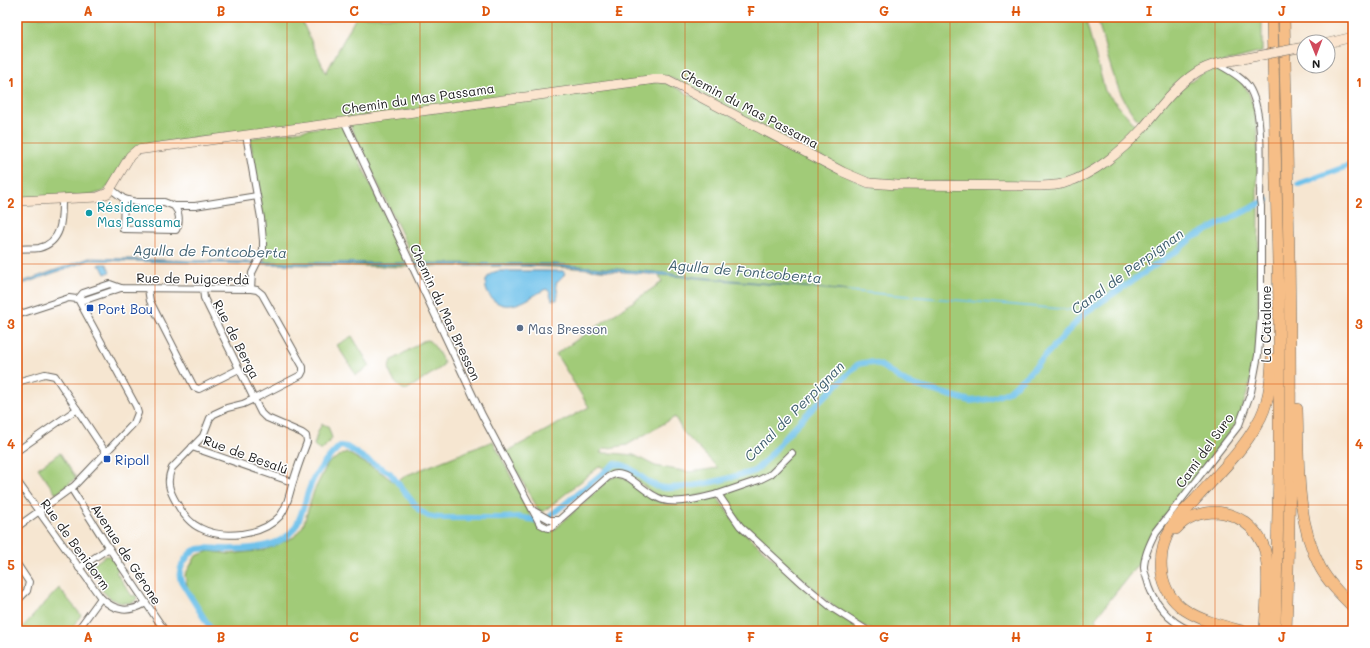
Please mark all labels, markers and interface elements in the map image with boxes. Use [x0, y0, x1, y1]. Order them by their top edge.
text: A [83, 2, 93, 19]
text: B [217, 2, 226, 19]
text: C [349, 2, 359, 19]
text: D [481, 2, 491, 19]
text: E [615, 2, 623, 19]
text: F [747, 2, 755, 19]
text: G [879, 2, 889, 19]
text: H [1011, 2, 1021, 19]
text: I [1146, 2, 1153, 19]
text: J [1278, 2, 1286, 19]
north arrow [1296, 34, 1336, 74]
text: N [1312, 57, 1320, 72]
street label: Chemin du Mas Passama [678, 64, 822, 152]
text: 1 [8, 73, 14, 90]
text: 1 [1356, 73, 1362, 90]
street label: Chemin du Mas Passama [341, 79, 495, 117]
text: 2 [7, 194, 15, 211]
text: 2 [1355, 194, 1363, 211]
place label: Résidence Mas Passama [97, 198, 181, 230]
marker: Résidence Mas Passama [84, 208, 94, 218]
water label: Canal de Perpignan [1067, 224, 1187, 318]
water label: Agulla de Fontcoberta [133, 240, 287, 262]
street label: Chemin du Mas Bresson [407, 241, 485, 383]
water label: Agulla de Fontcoberta [668, 255, 822, 287]
street label: Rue de Puigcerdà [136, 269, 250, 287]
street label: La Catalane [1257, 286, 1274, 362]
street label: Rue de Berga [210, 297, 264, 381]
place label: Port Bou [98, 300, 153, 317]
marker: Port Bou [85, 303, 95, 313]
text: 3 [7, 315, 15, 332]
text: 3 [1355, 315, 1363, 332]
place label: Mas Bresson [528, 320, 607, 337]
marker: Mas Bresson [515, 323, 525, 333]
water label: Canal de Perpignan [740, 356, 849, 465]
street label: Cami del Suro [1171, 409, 1237, 491]
street label: Rue de Besalú [201, 431, 291, 477]
text: 4 [7, 435, 15, 452]
text: 4 [1355, 435, 1363, 452]
place label: Ripoll [115, 451, 150, 468]
marker: Ripoll [102, 454, 112, 464]
street label: Rue de Benidorm [37, 495, 115, 593]
street label: Avenue de Gérone [88, 500, 166, 608]
text: 5 [7, 556, 15, 573]
text: 5 [1355, 556, 1363, 573]
text: A [83, 628, 93, 645]
text: B [217, 628, 226, 645]
text: C [349, 628, 359, 645]
text: D [481, 628, 491, 645]
text: E [615, 628, 623, 645]
text: F [747, 628, 755, 645]
text: G [879, 628, 889, 645]
text: H [1011, 628, 1021, 645]
text: I [1146, 628, 1153, 645]
text: J [1278, 628, 1286, 645]

